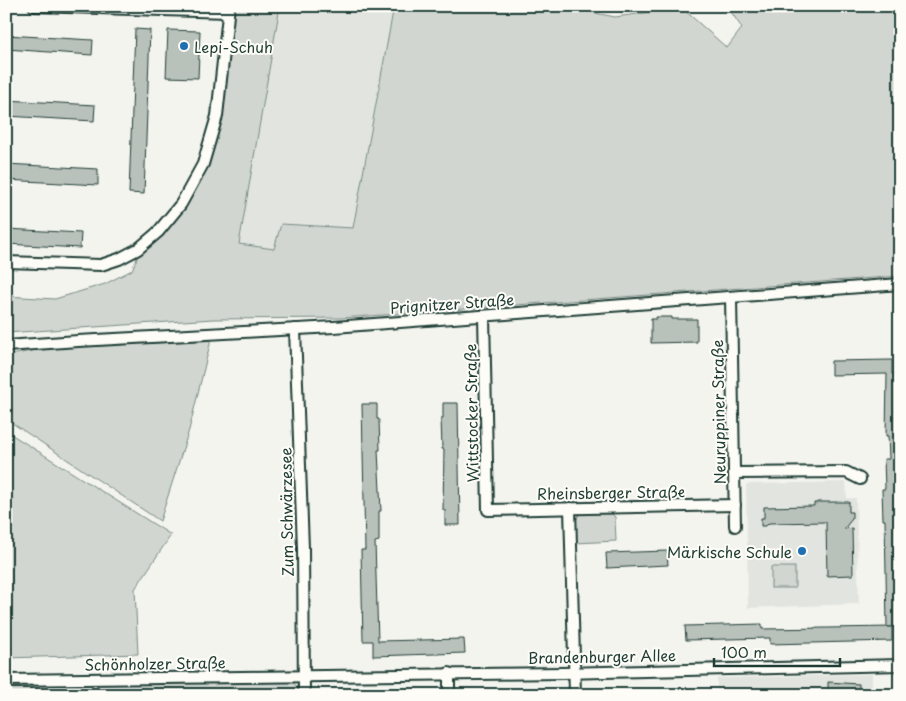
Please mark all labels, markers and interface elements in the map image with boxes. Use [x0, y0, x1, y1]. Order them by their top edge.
place label: Lepi-Schuh [194, 35, 273, 58]
marker: Lepi-Schuh [178, 40, 190, 52]
street label: Prignitzer Straße [389, 287, 515, 319]
street label: Neuruppiner Straße [705, 339, 731, 485]
street label: Wittstocker Straße [458, 343, 484, 483]
street label: Zum Schwärzesee [273, 447, 299, 577]
street label: Rheinsberger Straße [537, 479, 685, 505]
place label: Märkische Schule [667, 540, 792, 563]
marker: Märkische Schule [796, 545, 808, 557]
scale bar [714, 636, 840, 668]
text: 100 m [721, 640, 767, 663]
street label: Brandenburger Allee [528, 643, 676, 669]
street label: Schönholzer Straße [84, 650, 226, 676]

